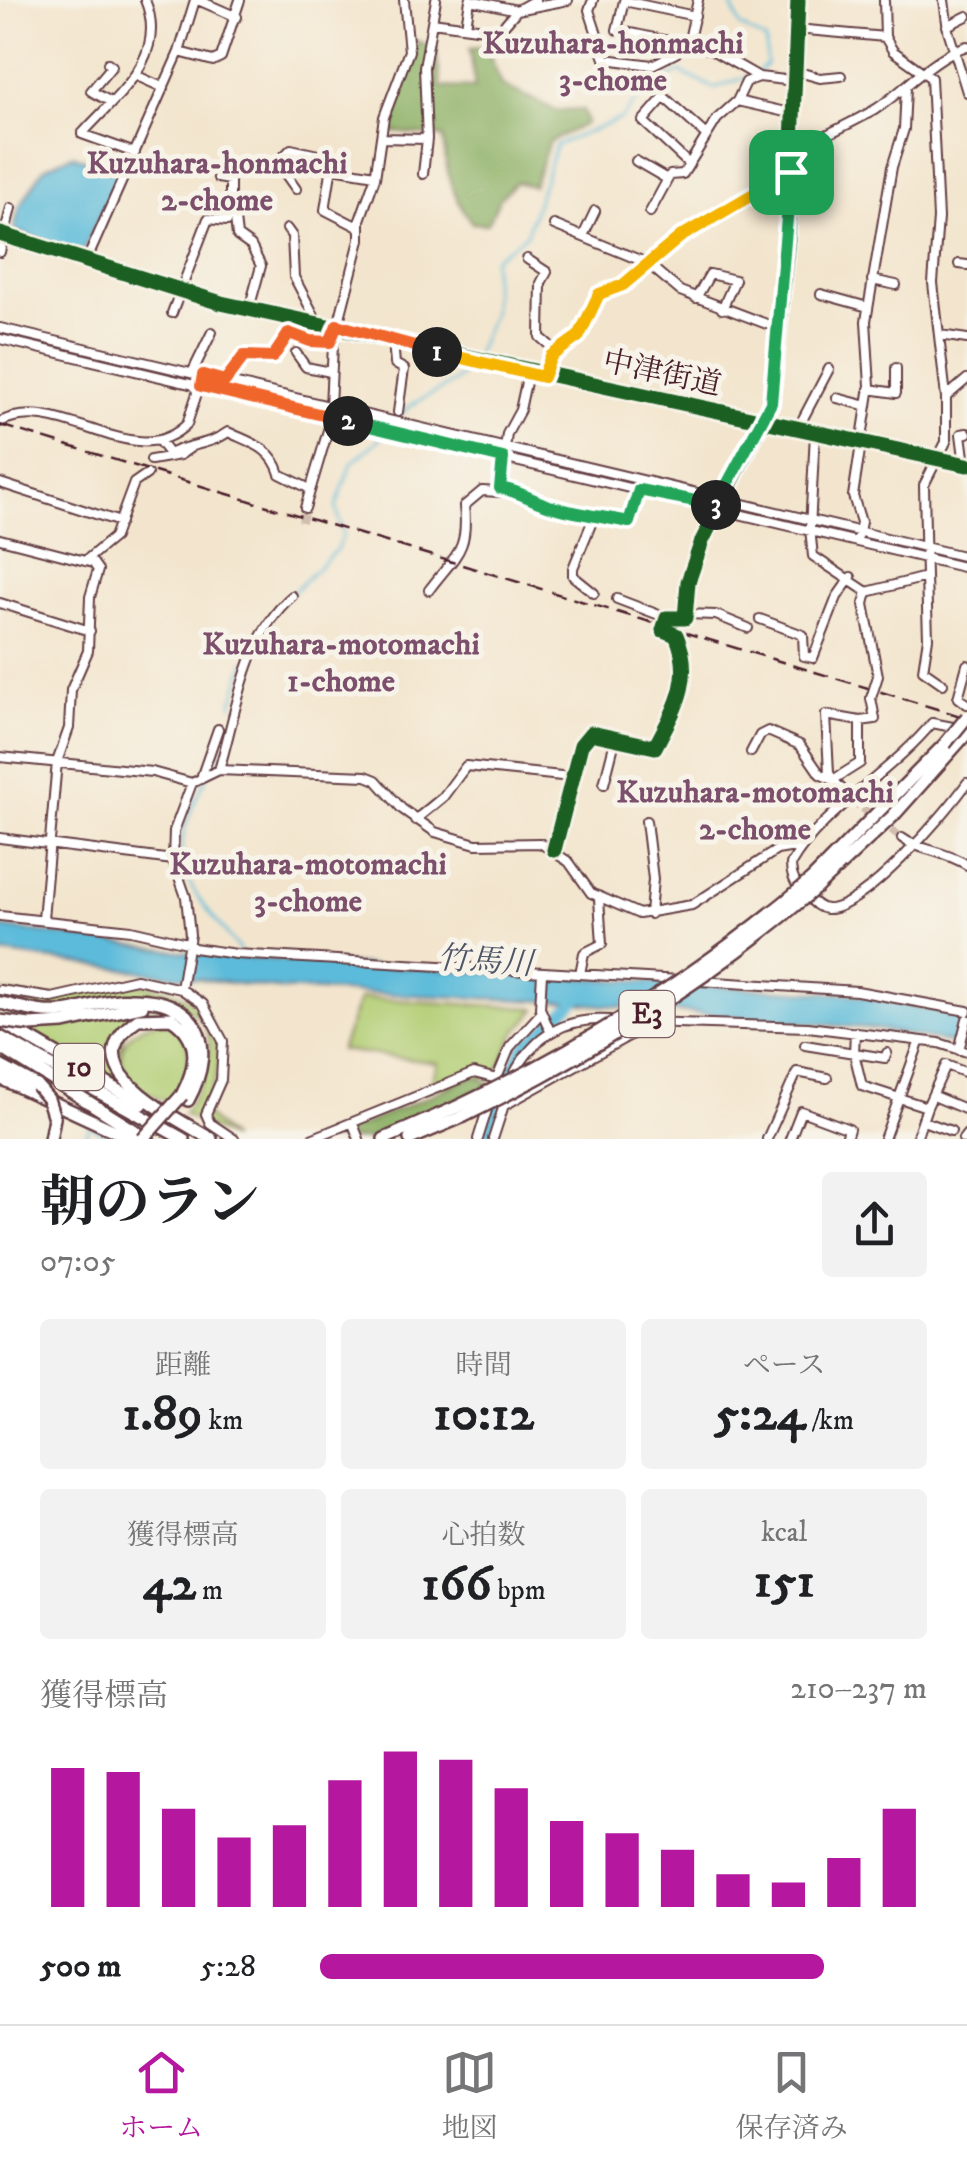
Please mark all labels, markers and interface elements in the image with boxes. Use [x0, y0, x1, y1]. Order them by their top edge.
district label: Kuzuhara-honmachi 3-chome [482, 24, 744, 101]
pin [749, 130, 834, 215]
district label: Kuzuhara-honmachi 2-chome [86, 144, 348, 221]
icon: arrive [764, 145, 819, 200]
pin: 1 [412, 327, 462, 377]
text: 1 [432, 334, 442, 369]
street label: 中津街道 [599, 343, 725, 405]
pin: 2 [323, 396, 373, 446]
text: 2 [341, 403, 355, 438]
pin: 3 [691, 480, 741, 530]
text: 3 [711, 487, 721, 522]
district label: Kuzuhara-motomachi 1-chome [202, 625, 480, 702]
district label: Kuzuhara-motomachi 2-chome [616, 773, 894, 850]
district label: Kuzuhara-motomachi 3-chome [169, 845, 447, 922]
water label: 竹馬川 [436, 939, 537, 986]
road number: E3 [620, 991, 674, 1037]
road number: 10 [54, 1044, 104, 1090]
text: 朝のラン [40, 1170, 260, 1239]
button: share [822, 1172, 927, 1277]
text: 07:05 [40, 1242, 116, 1282]
text: 距離 [155, 1348, 211, 1383]
text: 時間 [455, 1348, 512, 1383]
text: ペース [743, 1348, 825, 1383]
text: 1.89 [122, 1383, 202, 1446]
text: 10:12 [433, 1383, 534, 1446]
text: 5:24 [714, 1383, 806, 1446]
text: km [202, 1403, 243, 1438]
text: /km [806, 1403, 854, 1438]
text: kcal [761, 1515, 807, 1550]
text: 獲得標高 [127, 1518, 239, 1553]
text: 心拍数 [441, 1518, 526, 1553]
text: 151 [754, 1550, 815, 1613]
text: 42 [143, 1553, 196, 1616]
text: 166 [421, 1553, 491, 1616]
text: m [196, 1573, 223, 1608]
text: bpm [491, 1573, 546, 1608]
text: 210–237 m [790, 1669, 927, 1709]
text: 獲得標高 [40, 1677, 168, 1717]
text: 500 m [40, 1947, 121, 1987]
text: 5:28 [200, 1947, 256, 1987]
tab: ホーム [119, 2045, 203, 2146]
tab: 地図 [441, 2045, 498, 2146]
tab: 保存済み [736, 2045, 848, 2146]

